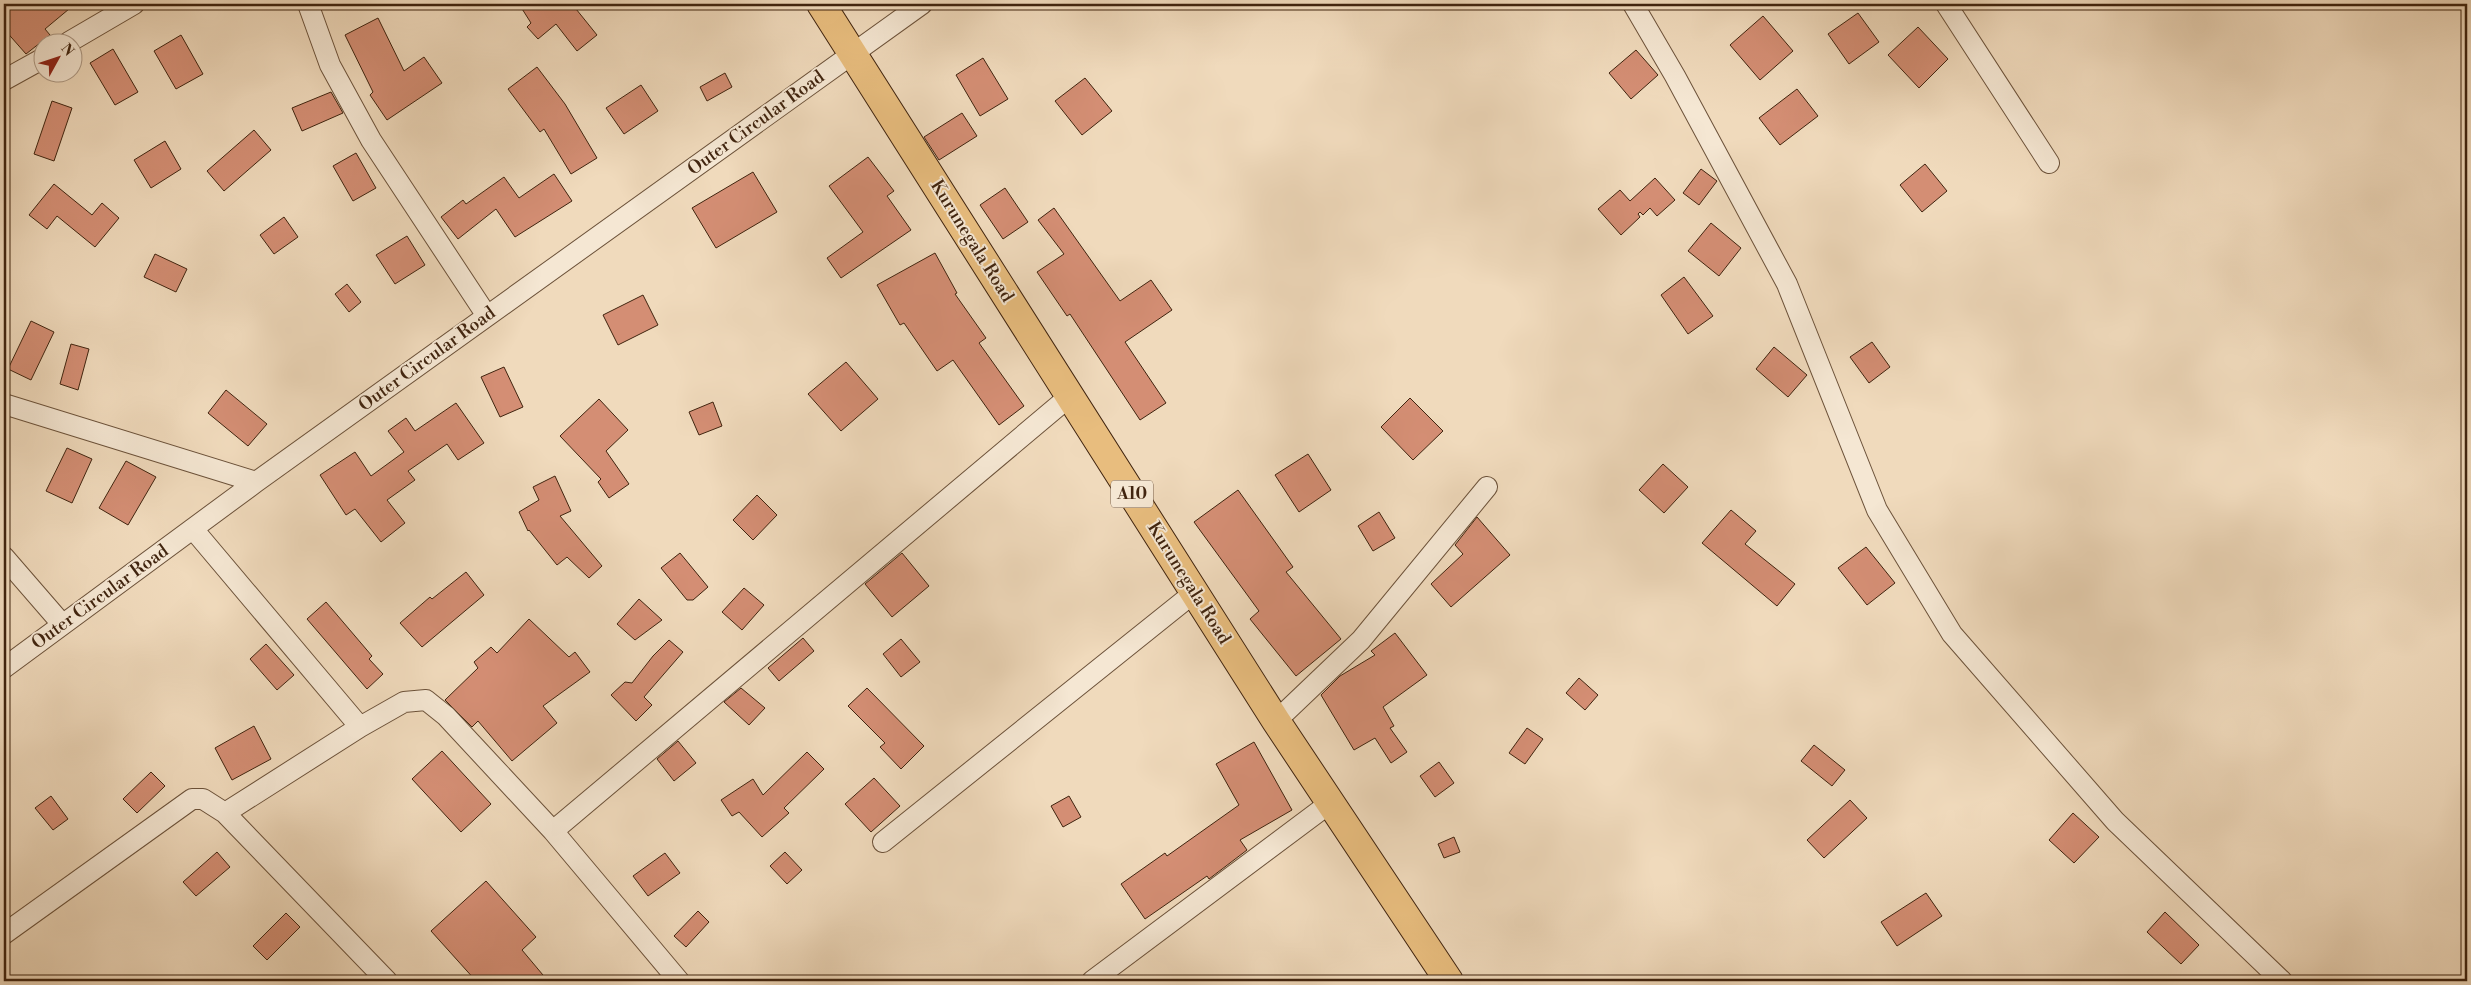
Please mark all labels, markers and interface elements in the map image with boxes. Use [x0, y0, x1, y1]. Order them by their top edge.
north arrow [32, 32, 82, 82]
text: N [57, 40, 78, 60]
street label: Outer Circular Road [683, 65, 830, 181]
street label: Kurunegala Road [925, 175, 1019, 307]
street label: Outer Circular Road [354, 301, 501, 417]
road number: A10 [1111, 480, 1153, 508]
street label: Kurunegala Road [1142, 517, 1236, 649]
street label: Outer Circular Road [27, 539, 174, 655]

